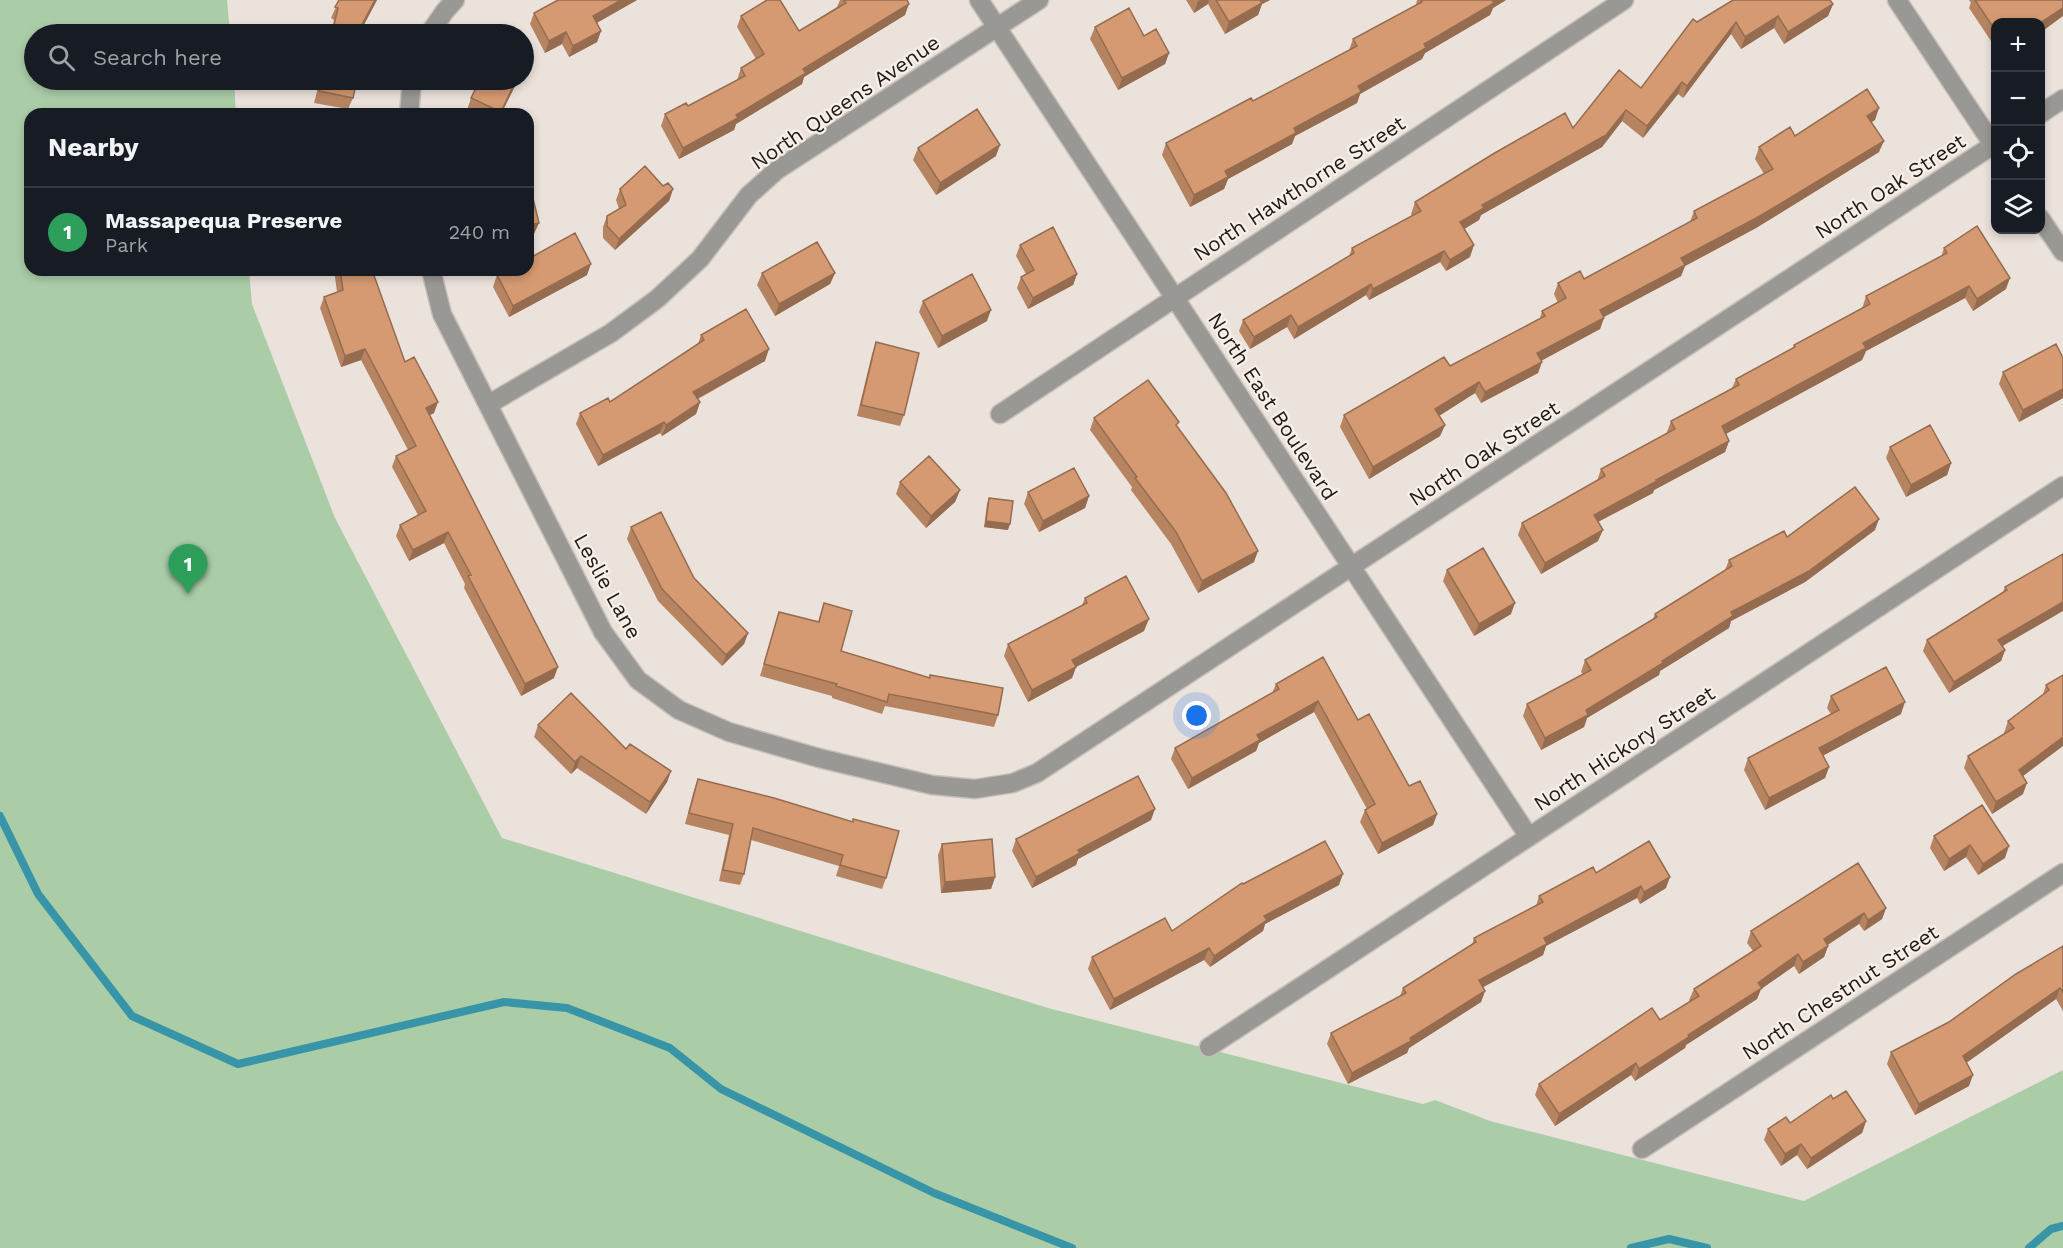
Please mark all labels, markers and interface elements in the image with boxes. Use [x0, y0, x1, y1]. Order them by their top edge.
map controls [1991, 18, 2045, 234]
button: + [1991, 18, 2045, 72]
search box [24, 24, 534, 90]
street label: North Queens Avenue [746, 29, 944, 175]
icon: search [45, 41, 78, 74]
text: Search here [93, 45, 222, 70]
button: − [1991, 72, 2045, 126]
street label: North Hawthorne Street [1188, 110, 1410, 266]
button: locate [1991, 126, 2045, 180]
street label: North Oak Street [1810, 128, 1970, 244]
text: Nearby [48, 132, 139, 162]
button: layers [1991, 180, 2045, 234]
text: Massapequa Preserve [105, 208, 342, 233]
text: 1 [63, 220, 72, 244]
text: 240 m [448, 220, 510, 244]
text: Park [105, 233, 148, 257]
street label: North East Boulevard [1203, 308, 1343, 504]
street label: North Oak Street [1404, 395, 1564, 511]
street label: Leslie Lane [569, 529, 647, 643]
pin: 1 [168, 544, 207, 594]
street label: North Hickory Street [1529, 680, 1719, 816]
your location [1182, 701, 1211, 730]
street label: North Chestnut Street [1737, 919, 1943, 1065]

